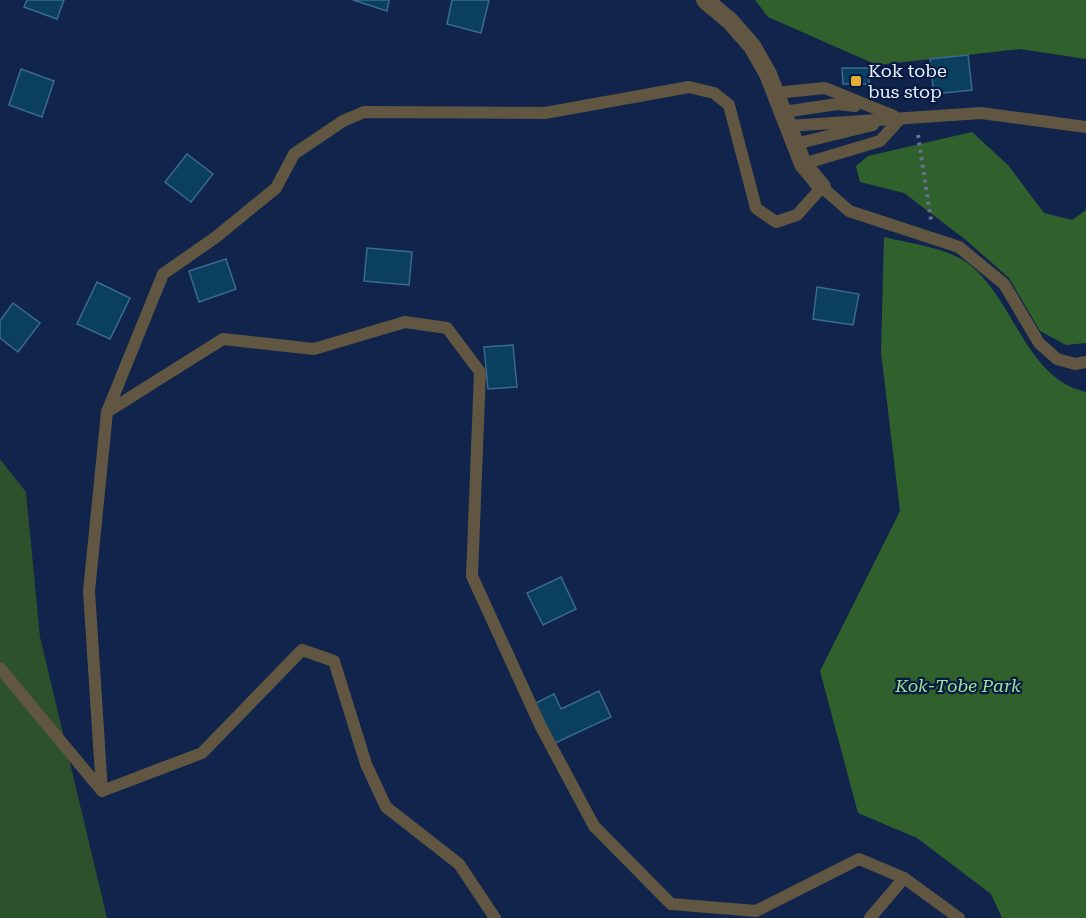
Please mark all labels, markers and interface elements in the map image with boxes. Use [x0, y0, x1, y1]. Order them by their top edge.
place label: Kok tobe bus stop [868, 60, 947, 102]
marker: Kok tobe bus stop [849, 74, 863, 88]
park label: Kok-Tobe Park [894, 675, 1021, 696]

